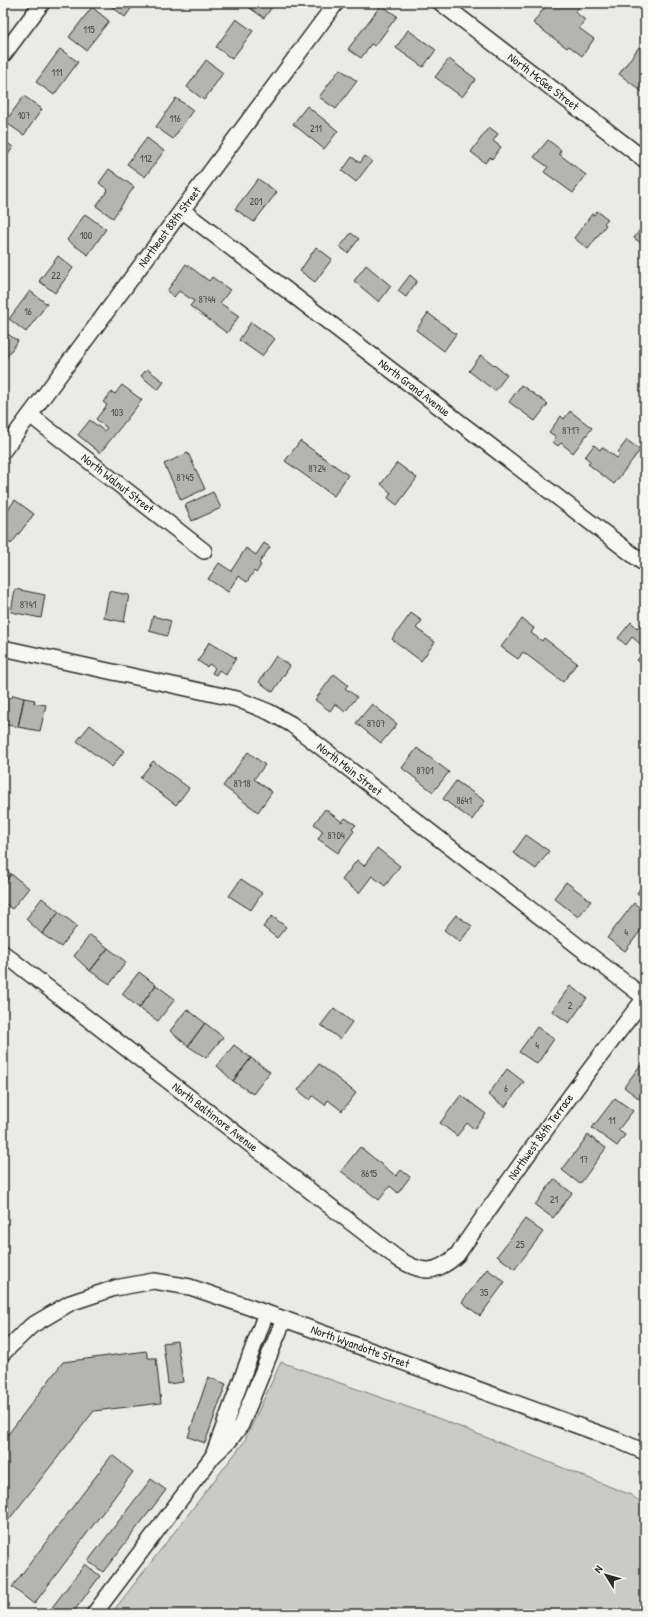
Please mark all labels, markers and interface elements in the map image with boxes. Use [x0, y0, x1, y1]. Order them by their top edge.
house number: 115 [83, 23, 96, 36]
street label: North McGee Street [504, 48, 583, 115]
house number: 111 [52, 66, 63, 79]
house number: 107 [17, 109, 31, 122]
house number: 116 [169, 112, 181, 125]
house number: 211 [310, 122, 322, 135]
house number: 112 [140, 152, 152, 165]
street label: Northeast 88th Street [133, 182, 205, 271]
house number: 201 [250, 195, 263, 208]
house number: 100 [80, 229, 93, 242]
house number: 22 [51, 269, 61, 282]
house number: 8744 [199, 293, 216, 306]
house number: 16 [24, 305, 32, 318]
street label: North Grand Avenue [375, 354, 454, 420]
house number: 103 [111, 406, 124, 419]
house number: 8717 [562, 424, 580, 437]
street label: North Walnut Street [78, 449, 158, 517]
house number: 8724 [308, 462, 326, 475]
house number: 8745 [176, 471, 194, 484]
house number: 8741 [20, 598, 37, 611]
house number: 8707 [367, 717, 385, 730]
street label: North Main Street [313, 738, 387, 800]
house number: 8701 [416, 764, 434, 777]
house number: 8718 [233, 777, 251, 790]
house number: 8641 [456, 794, 472, 807]
house number: 8704 [327, 829, 345, 842]
house number: 4 [624, 926, 628, 939]
house number: 2 [568, 999, 573, 1012]
house number: 4 [535, 1039, 539, 1052]
street label: North Baltimore Avenue [169, 1078, 262, 1155]
house number: 6 [504, 1082, 508, 1095]
street label: Northwest 86th Terrace [503, 1090, 577, 1183]
house number: 11 [608, 1114, 616, 1127]
house number: 17 [580, 1153, 588, 1166]
house number: 8615 [361, 1167, 378, 1180]
house number: 21 [550, 1193, 559, 1206]
house number: 25 [516, 1238, 525, 1251]
house number: 35 [480, 1286, 489, 1299]
street label: North Wyandotte Street [309, 1320, 413, 1372]
north arrow [586, 1555, 626, 1595]
text: N [591, 1562, 605, 1576]

